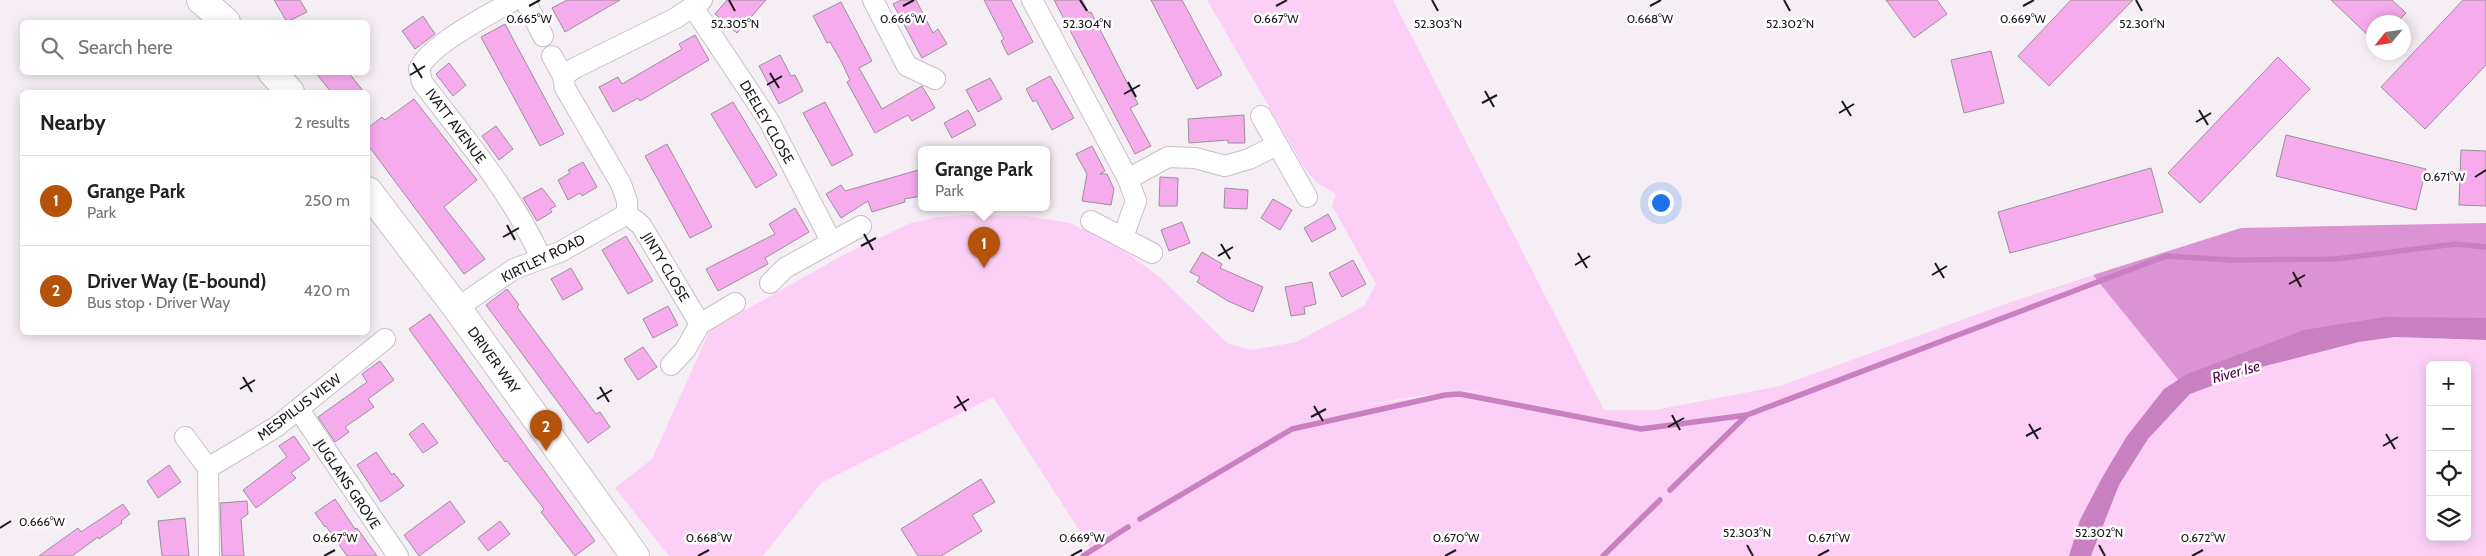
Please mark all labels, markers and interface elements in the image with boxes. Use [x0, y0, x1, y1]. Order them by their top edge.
text: 0.665°W [506, 11, 552, 26]
text: 0.666°W [880, 11, 927, 26]
text: 0.667°W [1253, 11, 1299, 26]
text: 0.668°W [1627, 11, 1674, 26]
text: 0.669°W [2000, 11, 2047, 26]
north arrow [2366, 15, 2411, 60]
text: 52.305°N [711, 16, 759, 31]
text: 52.304°N [1063, 16, 1111, 31]
text: 52.303°N [1414, 16, 1462, 31]
text: 52.302°N [1766, 16, 1814, 31]
text: 52.301°N [2119, 16, 2165, 31]
search box [20, 20, 370, 75]
icon: search [38, 34, 66, 62]
text: Search here [78, 36, 172, 59]
street label: DEELEY CLOSE [736, 77, 798, 167]
street label: IVATT AVENUE [422, 85, 490, 167]
text: Nearby [40, 110, 106, 135]
text: 2 results [294, 113, 350, 132]
popup [918, 146, 1050, 211]
text: Grange Park [935, 158, 1033, 181]
text: 0.671°W [2423, 169, 2466, 184]
text: Grange Park [87, 180, 185, 203]
text: Park [935, 181, 964, 200]
your location [1648, 190, 1674, 216]
text: 1 [53, 191, 59, 210]
text: 250 m [304, 191, 350, 210]
text: Park [87, 203, 116, 222]
pin: 1 [968, 227, 1000, 268]
street label: JINTY CLOSE [638, 228, 694, 305]
street label: KIRTLEY ROAD [498, 230, 588, 286]
text: Driver Way (E-bound) [87, 270, 266, 293]
text: 2 [52, 281, 60, 300]
text: 420 m [304, 281, 350, 300]
text: Bus stop · Driver Way [87, 293, 230, 312]
street label: DRIVER WAY [464, 323, 525, 398]
water label: River Ise [2210, 357, 2262, 387]
map controls [2426, 361, 2471, 541]
button: + [2426, 361, 2471, 406]
street label: MESPILUS VIEW [254, 369, 345, 444]
button: − [2426, 406, 2471, 451]
pin: 2 [530, 410, 562, 451]
street label: JUGLANS GROVE [311, 435, 385, 533]
button: locate [2426, 451, 2471, 496]
button: layers [2426, 496, 2471, 541]
text: 0.666°W [19, 514, 66, 529]
text: 52.303°N [1723, 525, 1771, 540]
text: 52.302°N [2075, 525, 2123, 540]
text: 0.667°W [312, 530, 358, 545]
text: 0.668°W [686, 530, 733, 545]
text: 0.669°W [1059, 530, 1106, 545]
text: 0.670°W [1433, 530, 1480, 545]
text: 0.671°W [1808, 530, 1851, 545]
text: 0.672°W [2181, 530, 2226, 545]

